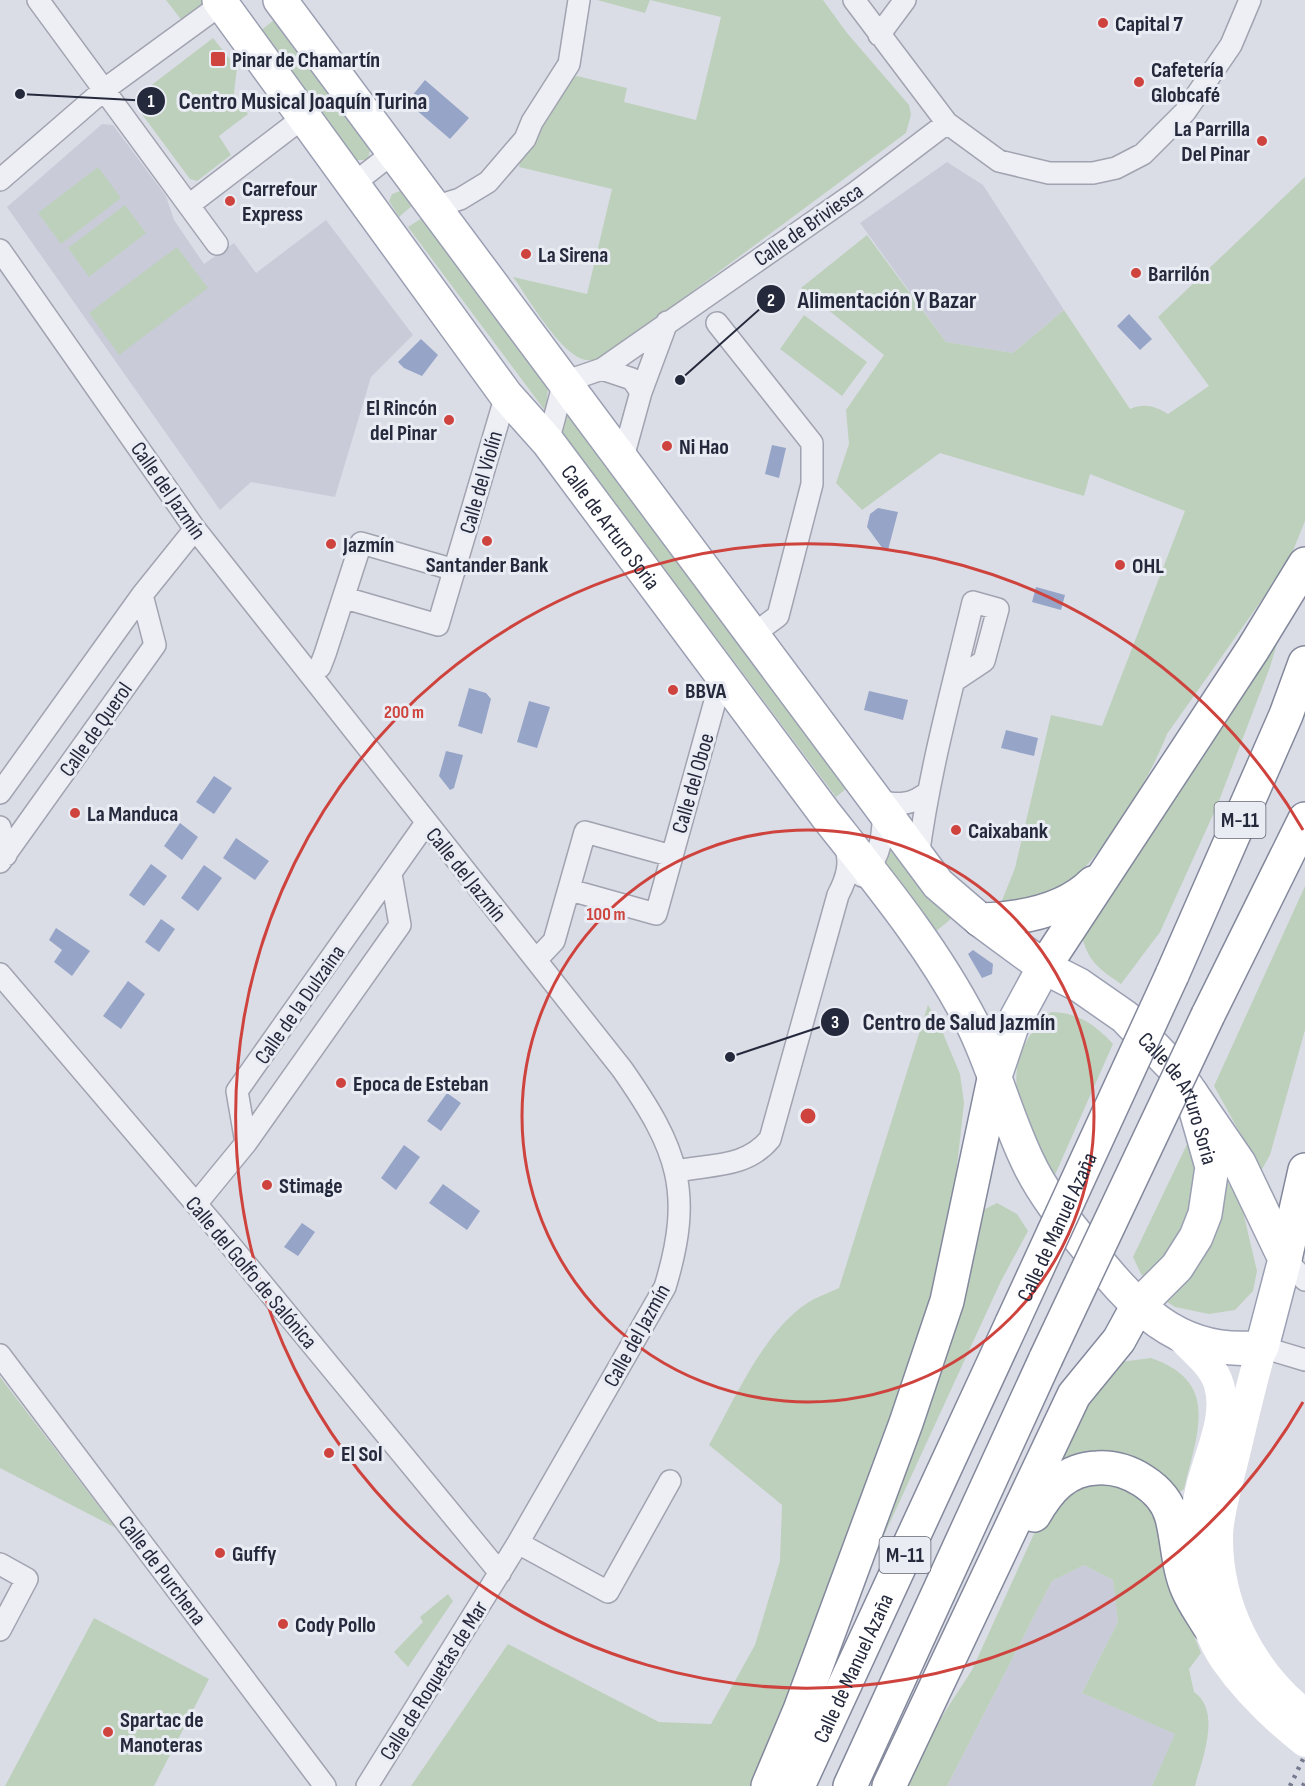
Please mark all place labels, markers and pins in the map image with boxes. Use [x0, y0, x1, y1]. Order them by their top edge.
place label: Capital 7 [1115, 11, 1183, 38]
marker: Capital 7 [1096, 16, 1110, 30]
place label: Pinar de Chamartín [232, 47, 380, 74]
marker: Pinar de Chamartín [209, 50, 227, 68]
place label: Cafetería Globcafé [1151, 57, 1224, 109]
marker: Cafetería Globcafé [1132, 75, 1146, 89]
callout: Centro Musical Joaquín Turina [136, 80, 439, 122]
place label: La Parrilla Del Pinar [1174, 116, 1250, 168]
marker: La Parrilla Del Pinar [1255, 134, 1269, 148]
place label: Carrefour Express [242, 176, 318, 228]
marker: Carrefour Express [223, 194, 237, 208]
place label: La Sirena [538, 242, 608, 269]
marker: La Sirena [519, 247, 533, 261]
place label: Barrilón [1148, 261, 1209, 288]
marker: Barrilón [1129, 266, 1143, 280]
callout: Alimentación Y Bazar [756, 278, 989, 320]
place label: El Rincón del Pinar [366, 395, 437, 447]
marker: El Rincón del Pinar [442, 413, 456, 427]
place label: Ni Hao [679, 434, 729, 461]
marker: Ni Hao [660, 439, 674, 453]
place label: Jazmín [342, 532, 394, 559]
marker: Santander Bank [480, 534, 494, 548]
marker: Jazmín [324, 537, 338, 551]
place label: Santander Bank [426, 552, 549, 579]
place label: OHL [1132, 553, 1164, 580]
marker: OHL [1113, 558, 1127, 572]
place label: BBVA [685, 678, 727, 705]
marker: BBVA [666, 683, 680, 697]
place label: La Manduca [87, 801, 178, 828]
marker: La Manduca [68, 806, 82, 820]
place label: Caixabank [968, 818, 1049, 845]
marker: Caixabank [949, 823, 963, 837]
callout: Centro de Salud Jazmín [820, 1001, 1067, 1043]
place label: Epoca de Esteban [353, 1071, 488, 1098]
marker: Epoca de Esteban [334, 1076, 348, 1090]
centre of rings [798, 1106, 818, 1126]
place label: Stimage [279, 1173, 343, 1200]
marker: Stimage [260, 1178, 274, 1192]
place label: El Sol [341, 1441, 382, 1468]
marker: El Sol [322, 1446, 336, 1460]
place label: Guffy [232, 1541, 276, 1568]
marker: Guffy [213, 1546, 227, 1560]
place label: Cody Pollo [295, 1612, 376, 1639]
marker: Cody Pollo [276, 1617, 290, 1631]
place label: Spartac de Manoteras [120, 1707, 204, 1759]
marker: Spartac de Manoteras [101, 1725, 115, 1739]

